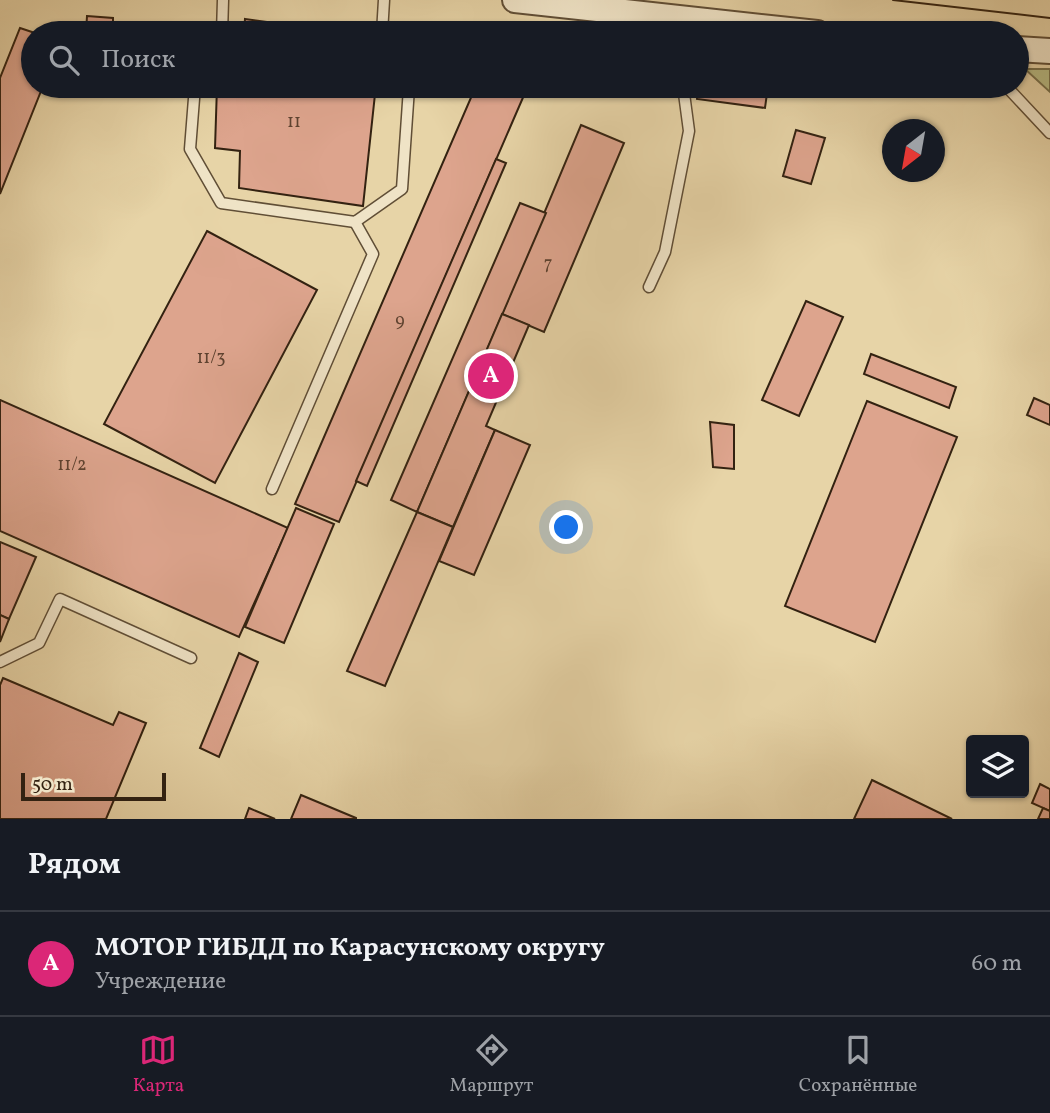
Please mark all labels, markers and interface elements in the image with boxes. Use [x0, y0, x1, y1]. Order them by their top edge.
search box [21, 21, 1029, 98]
icon: search [45, 41, 83, 79]
text: Поиск [101, 42, 175, 78]
house number: 11 [287, 110, 301, 135]
north arrow [882, 119, 945, 182]
house number: 7 [544, 252, 552, 277]
house number: 9 [395, 309, 405, 334]
house number: 11/3 [196, 346, 226, 371]
pin: A [468, 350, 514, 402]
house number: 11/2 [57, 453, 87, 478]
your location [549, 510, 583, 544]
map controls [966, 735, 1029, 798]
button: layers [966, 735, 1029, 798]
scale bar [21, 770, 166, 802]
text: 50 m [32, 772, 73, 798]
text: Рядом [28, 844, 121, 886]
text: МОТОР ГИБДД по Карасунскому округу [95, 930, 605, 966]
text: A [43, 948, 59, 980]
text: 60 m [972, 948, 1022, 980]
text: Учреждение [95, 966, 226, 998]
tab: Карта [133, 1031, 184, 1099]
tab: Маршрут [450, 1031, 533, 1099]
tab: Сохранённые [799, 1031, 917, 1099]

